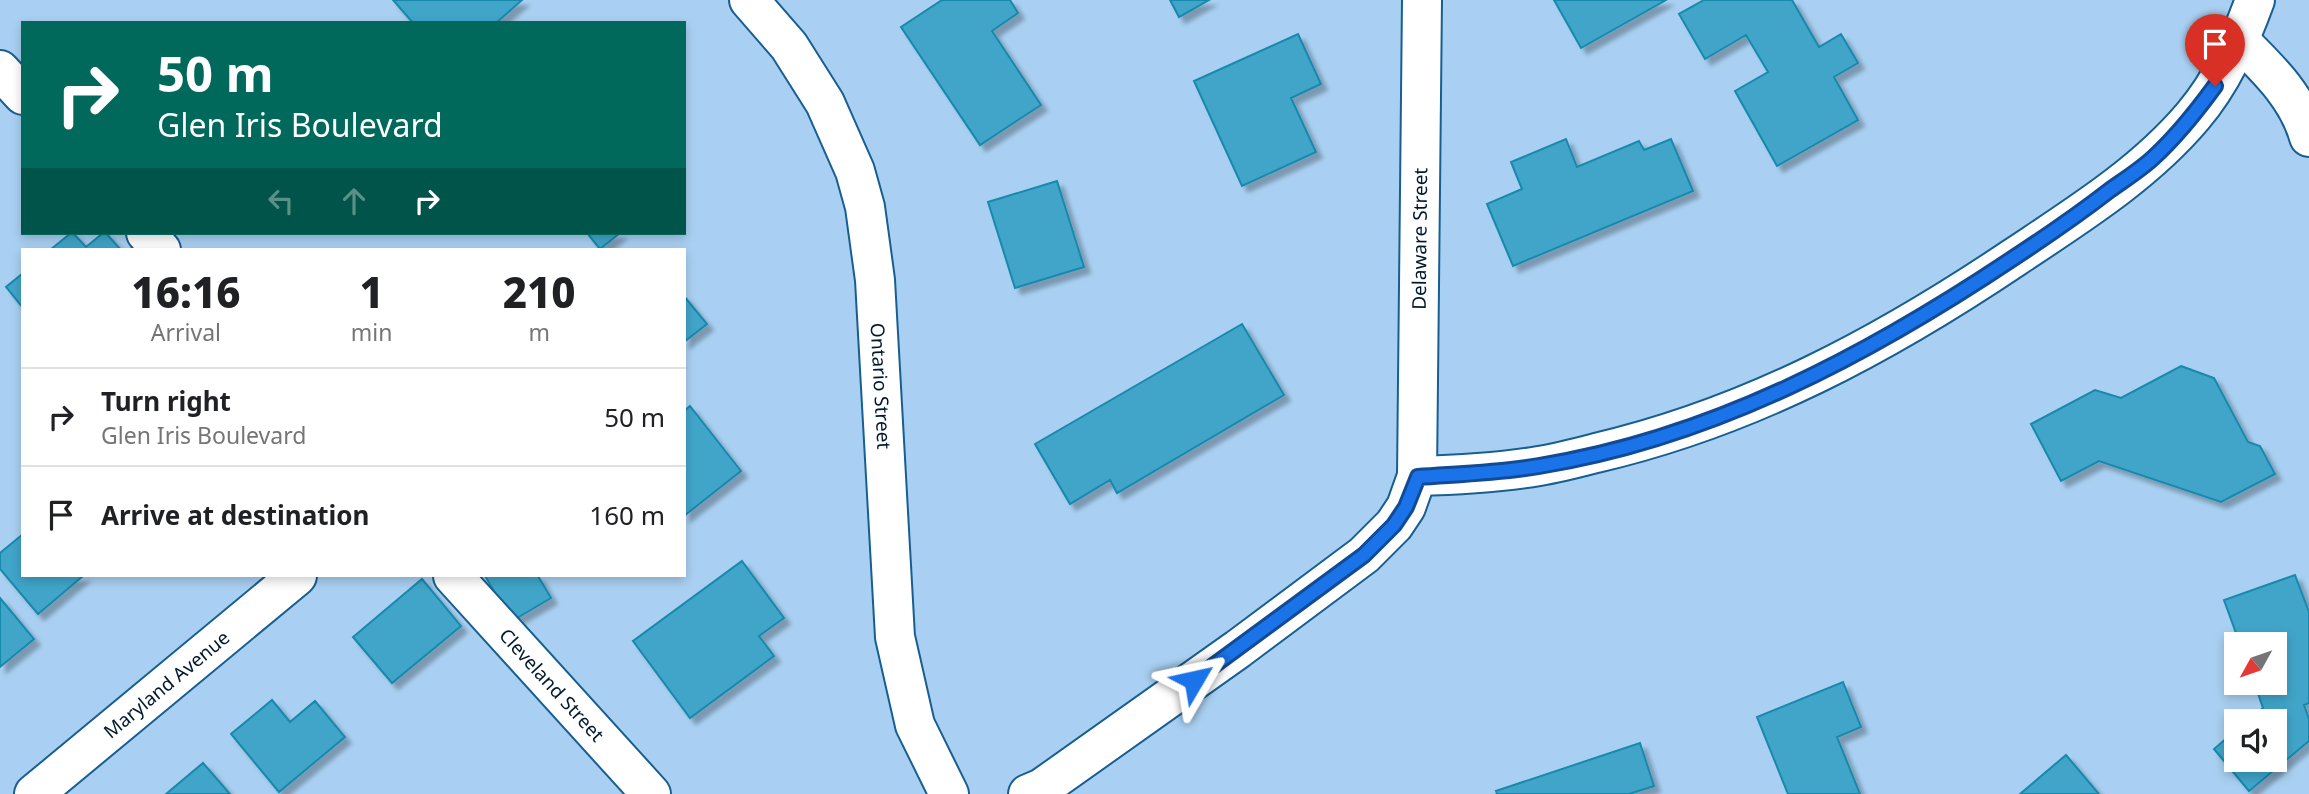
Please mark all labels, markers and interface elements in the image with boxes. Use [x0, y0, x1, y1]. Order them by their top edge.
pin [2185, 14, 2245, 86]
icon: arrive [2196, 25, 2234, 63]
text: 50 m [157, 40, 274, 106]
icon: right [42, 49, 133, 140]
text: Glen Iris Boulevard [157, 103, 443, 146]
street label: Delaware Street [1406, 167, 1433, 310]
icon: left [262, 182, 300, 220]
icon: ahead [335, 182, 373, 220]
icon: right [408, 182, 446, 220]
text: 16:16 [131, 263, 240, 320]
text: 1 [359, 263, 384, 320]
text: 210 [503, 263, 576, 320]
text: Arrival [151, 316, 221, 348]
text: min [351, 316, 392, 348]
text: m [528, 316, 550, 348]
street label: Ontario Street [864, 322, 897, 450]
text: Turn right [101, 383, 231, 419]
icon: right [42, 398, 80, 436]
text: 50 m [604, 399, 665, 435]
text: Glen Iris Boulevard [101, 419, 306, 451]
icon: arrive [42, 496, 80, 534]
text: Arrive at destination [101, 497, 370, 533]
text: 160 m [589, 497, 665, 533]
street label: Cleveland Street [494, 623, 610, 747]
street label: Maryland Avenue [98, 624, 235, 744]
north arrow [2224, 632, 2287, 695]
map controls [2224, 632, 2287, 772]
position arrow [1157, 643, 1231, 717]
button: sound [2224, 709, 2287, 772]

